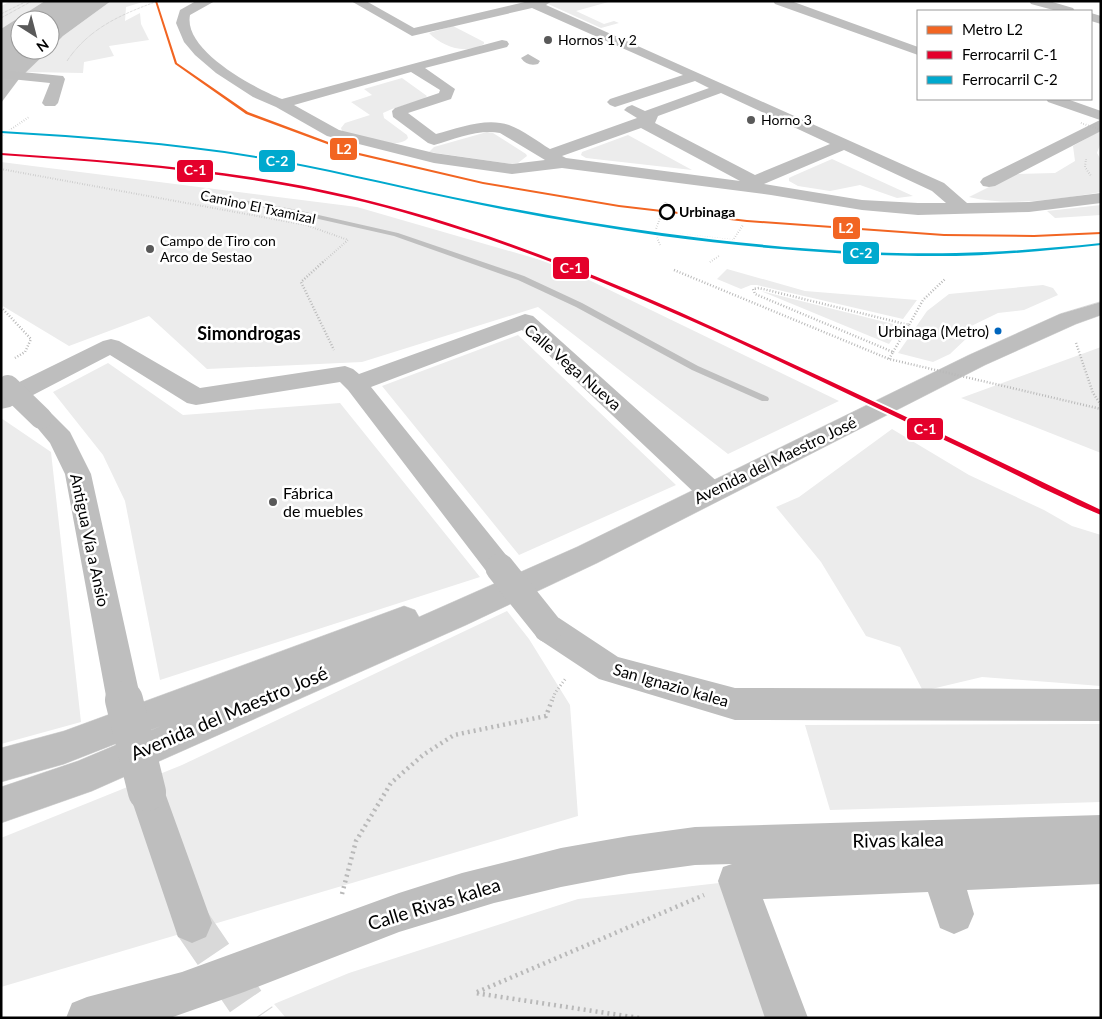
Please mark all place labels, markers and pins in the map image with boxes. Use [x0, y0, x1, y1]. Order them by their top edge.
place label: Hornos 1 y 2 [558, 31, 637, 48]
marker: Hornos 1 y 2 [542, 34, 554, 46]
place label: Horno 3 [761, 111, 812, 128]
marker: Horno 3 [745, 114, 757, 126]
place label: Urbinaga [679, 203, 735, 220]
marker: Urbinaga [659, 204, 675, 220]
place label: Campo de Tiro con Arco de Sestao [160, 232, 276, 265]
marker: Campo de Tiro con Arco de Sestao [144, 243, 156, 255]
place label: Urbinaga (Metro) [878, 322, 989, 340]
marker: Urbinaga (Metro) [993, 326, 1003, 336]
place label: Fábrica de muebles [283, 483, 363, 520]
marker: Fábrica de muebles [267, 496, 279, 508]

